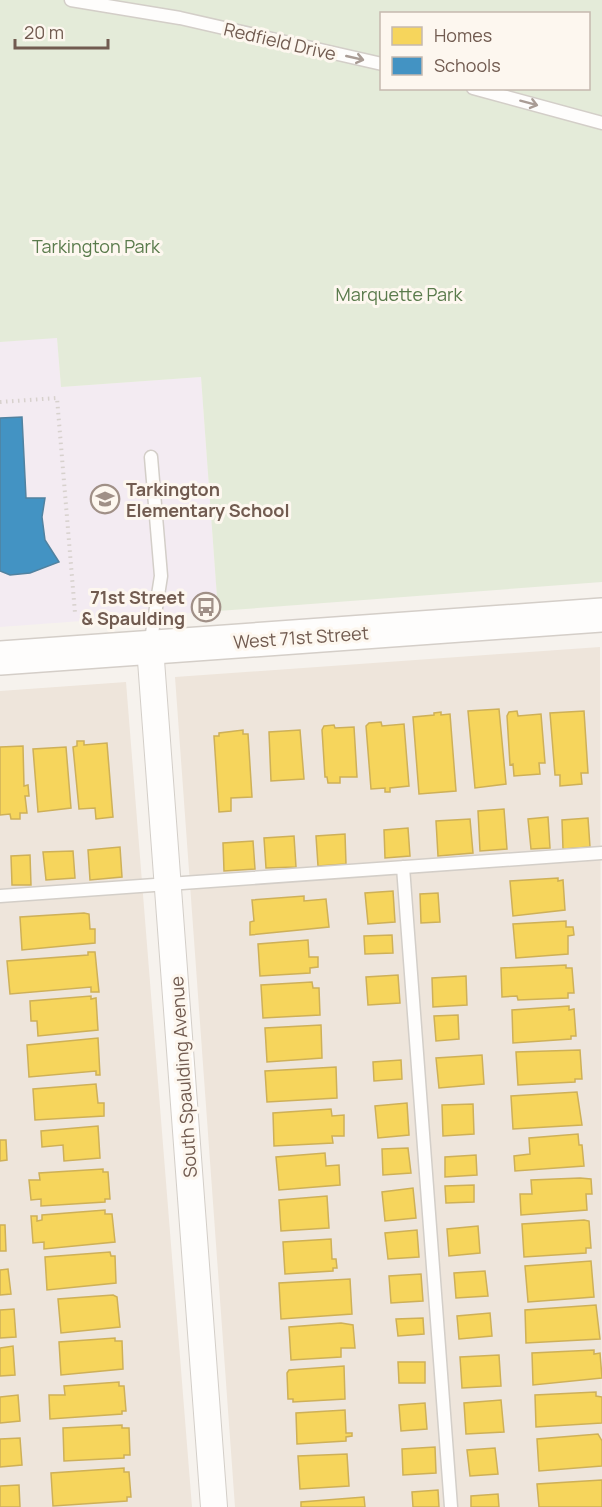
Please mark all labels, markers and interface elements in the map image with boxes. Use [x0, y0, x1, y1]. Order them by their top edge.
scale bar [15, 12, 108, 50]
legend [380, 12, 590, 90]
street label: Redfield Drive [222, 16, 338, 66]
text: 20 m [24, 20, 64, 44]
text: Homes [434, 23, 492, 47]
one-way arrow [345, 53, 364, 65]
text: Schools [434, 53, 501, 77]
one-way arrow [519, 98, 538, 110]
park label: Tarkington Park [32, 234, 161, 258]
park label: Marquette Park [336, 282, 463, 306]
place label: Tarkington Elementary School [126, 477, 289, 522]
school or university icon: Tarkington Elementary School [89, 483, 121, 515]
place label: 71st Street & Spaulding [81, 585, 185, 630]
bus stop icon: 71st Street & Spaulding [190, 591, 222, 623]
street label: West 71st Street [232, 620, 370, 654]
street label: South Spaulding Avenue [164, 975, 202, 1179]

